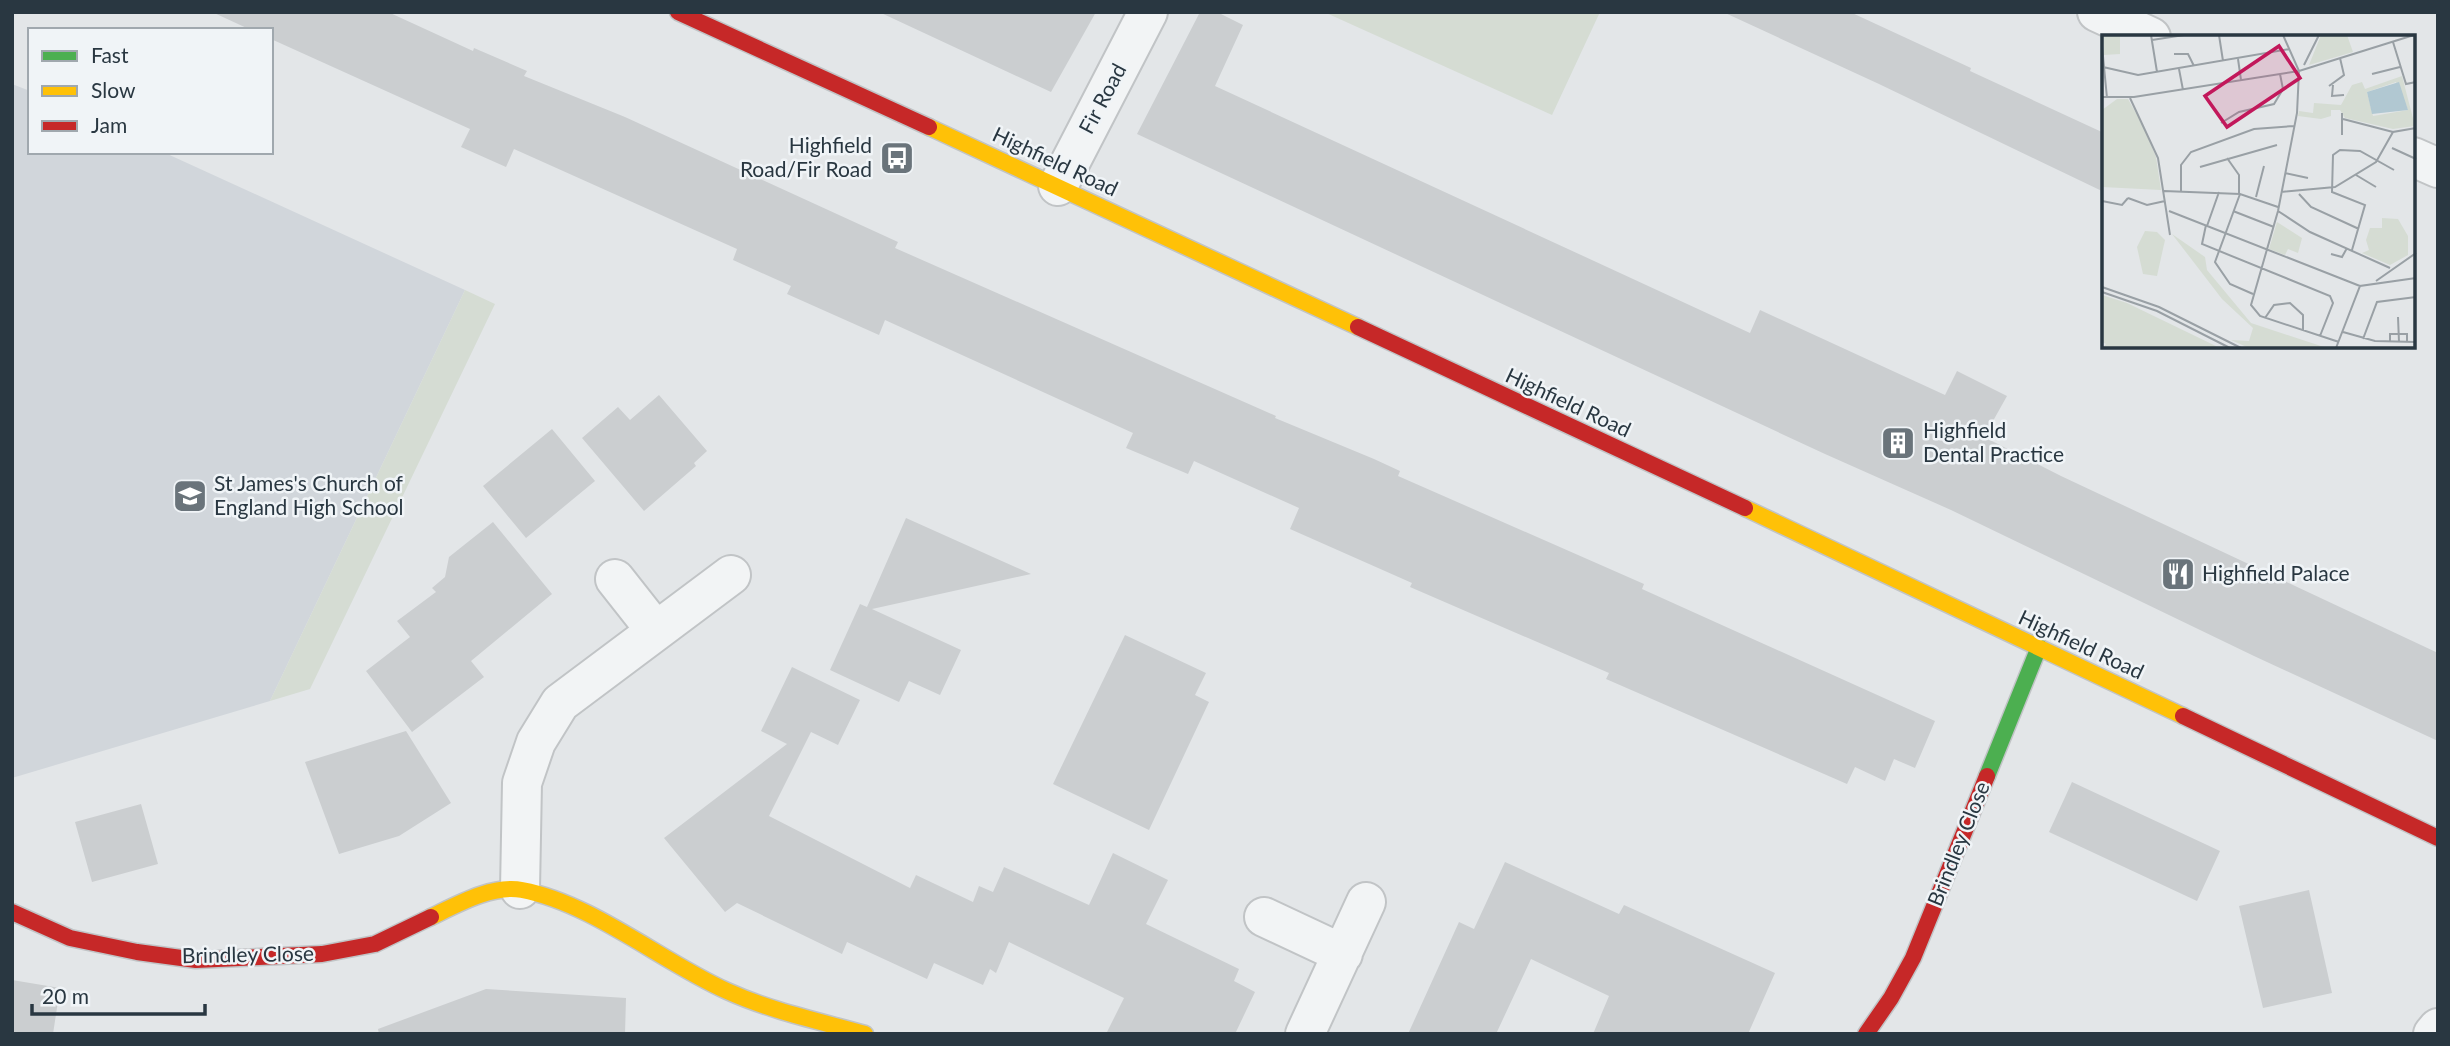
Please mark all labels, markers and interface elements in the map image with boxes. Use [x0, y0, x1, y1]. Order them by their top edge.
legend [28, 28, 273, 154]
inset map [2102, 35, 2415, 348]
text: Fast [91, 42, 129, 67]
street label: Fir Road [1073, 59, 1131, 138]
text: Slow [91, 77, 136, 102]
text: Jam [91, 112, 127, 137]
street label: Highfield Road [989, 121, 1122, 201]
place label: Highfield Road/Fir Road [740, 132, 872, 181]
bus stop icon: Highfield Road/Fir Road [878, 139, 916, 177]
street label: Highfield Road [1502, 362, 1635, 442]
place label: Highfield Dental Practice [1923, 417, 2064, 466]
building icon: Highfield Dental Practice [1879, 424, 1917, 462]
place label: St James's Church of England High School [214, 470, 404, 519]
school or university icon: St James's Church of England High School [171, 477, 209, 515]
restaurant icon: Highfield Palace [2159, 555, 2197, 593]
place label: Highfield Palace [2202, 560, 2350, 585]
street label: Highfield Road [2015, 604, 2148, 684]
street label: Brindley Close [1921, 778, 1994, 909]
street label: Brindley Close [182, 940, 314, 967]
scale bar [32, 972, 205, 1016]
text: 20 m [42, 983, 89, 1008]

